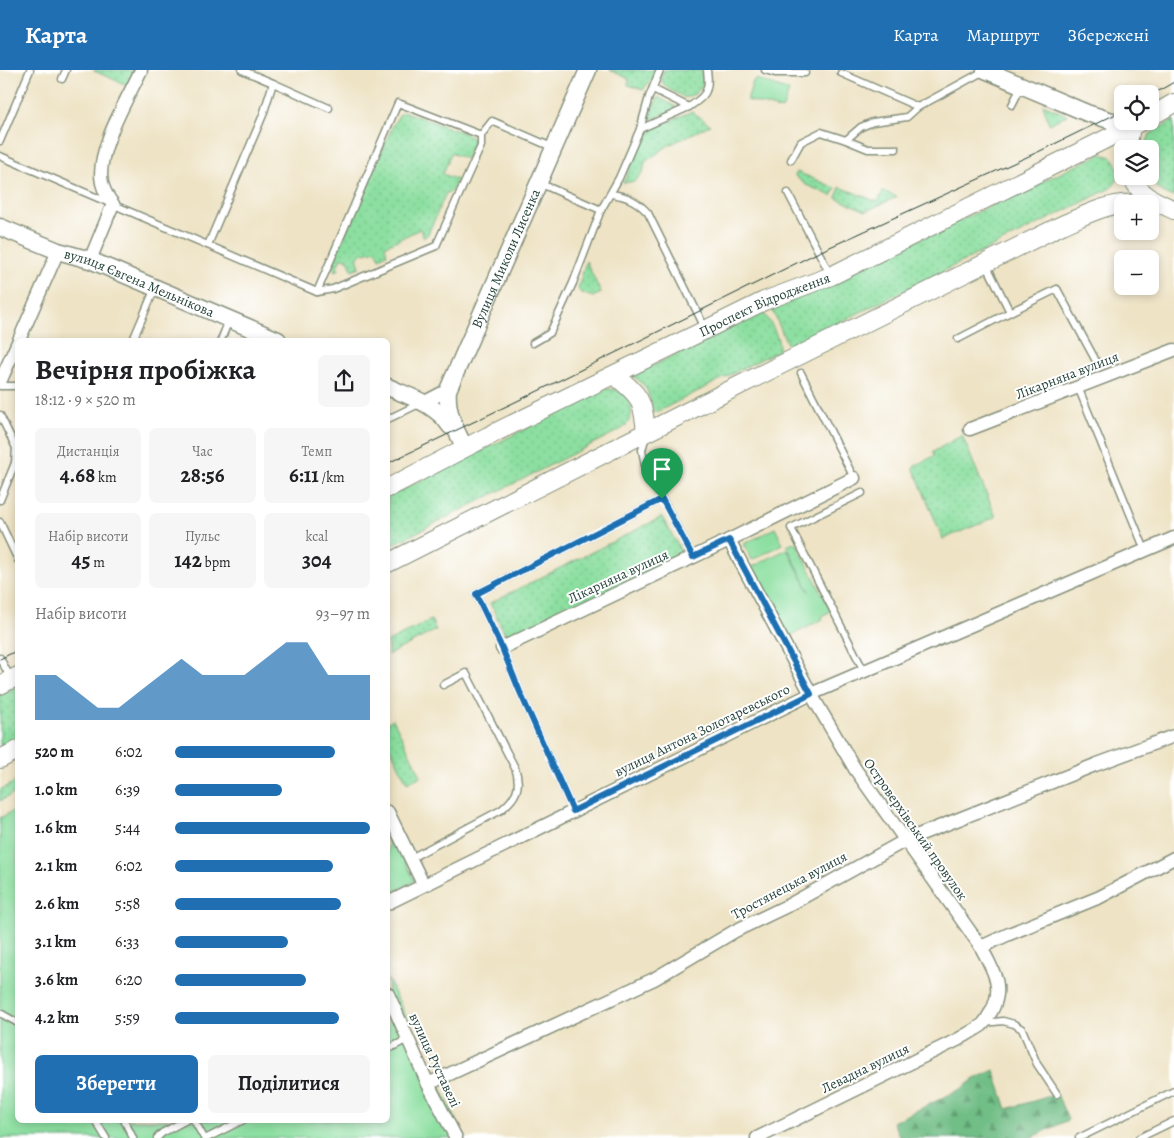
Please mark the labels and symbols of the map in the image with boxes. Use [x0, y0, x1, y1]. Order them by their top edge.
street label: Вулиця Миколи Лисенка [467, 186, 545, 331]
street label: вулиця Євгена Мельнікова [62, 244, 218, 322]
street label: Проспект Відродження [696, 268, 833, 342]
street label: Лікарняна вулиця [1013, 347, 1122, 404]
pin [641, 448, 683, 499]
street label: Лікарняна вулиця [565, 545, 672, 608]
street label: вулиця Антона Золотаревського [611, 680, 793, 781]
street label: Островерхівський провулок [859, 754, 972, 904]
street label: Тростянецька вулиця [728, 847, 850, 924]
street label: вулиця Руставелі [404, 1010, 465, 1111]
street label: Левадна вулиця [818, 1039, 912, 1098]

